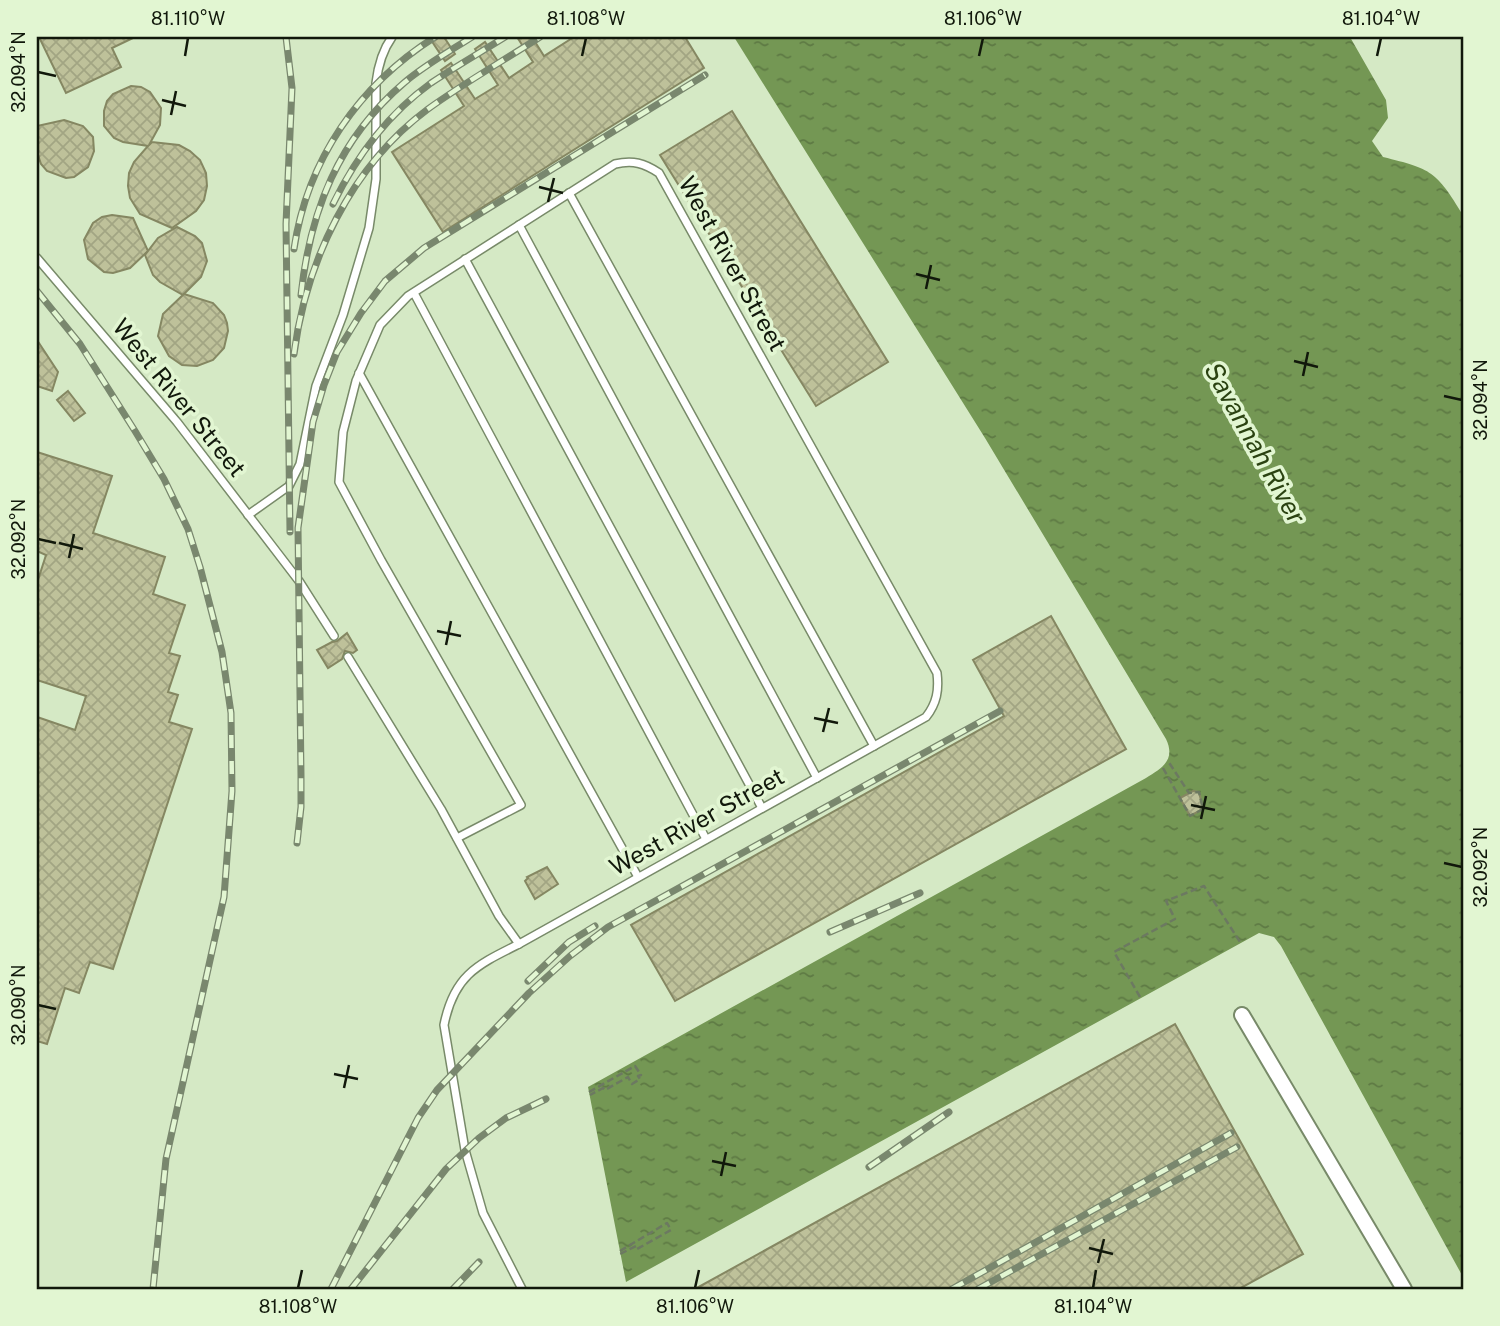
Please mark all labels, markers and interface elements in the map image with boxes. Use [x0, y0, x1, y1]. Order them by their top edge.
text: 81.110°W [151, 8, 225, 29]
text: 81.108°W [547, 8, 625, 29]
text: 81.106°W [944, 8, 1022, 29]
text: 81.104°W [1342, 8, 1420, 29]
text: 32.094°N [8, 31, 29, 113]
street label: West River Street [673, 171, 792, 356]
street label: West River Street [107, 313, 252, 482]
water label: Savannah River [1198, 357, 1313, 529]
text: 32.094°N [1470, 359, 1491, 441]
text: 32.092°N [8, 499, 29, 579]
street label: West River Street [604, 762, 789, 881]
text: 32.092°N [1470, 827, 1491, 907]
text: 32.090°N [8, 964, 29, 1046]
text: 81.108°W [259, 1296, 337, 1317]
text: 81.106°W [656, 1296, 734, 1317]
text: 81.104°W [1054, 1296, 1132, 1317]

